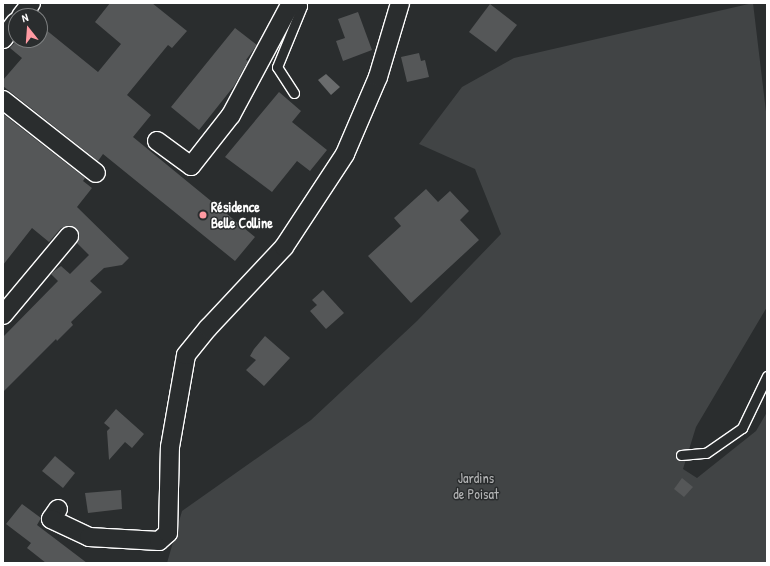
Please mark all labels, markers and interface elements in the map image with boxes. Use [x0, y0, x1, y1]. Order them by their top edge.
north arrow [8, 8, 48, 48]
text: N [20, 10, 30, 25]
place label: Résidence Belle Colline [211, 199, 273, 232]
marker: Résidence Belle Colline [198, 210, 208, 220]
park label: Jardins de Poisat [453, 470, 499, 502]

